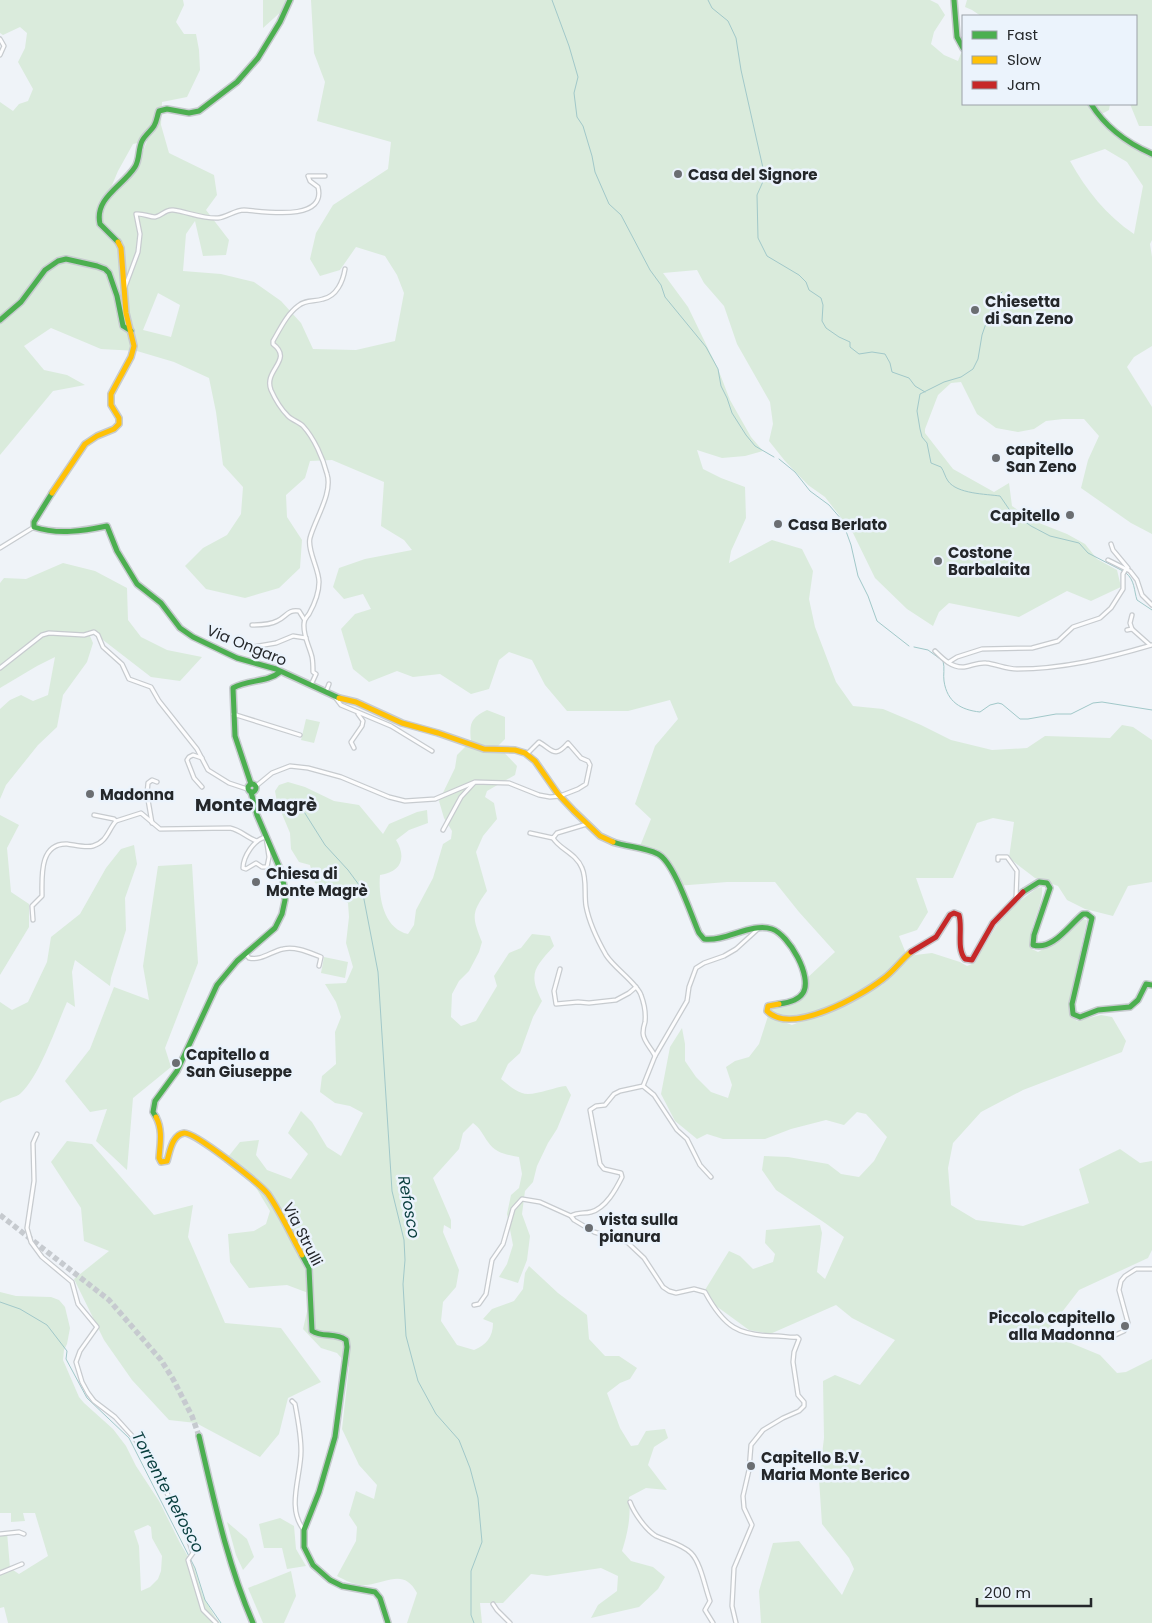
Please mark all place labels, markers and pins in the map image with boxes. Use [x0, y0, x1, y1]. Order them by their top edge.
place label: Casa del Signore [688, 164, 818, 185]
marker: Casa del Signore [672, 168, 684, 180]
place label: Chiesetta di San Zeno [985, 291, 1074, 329]
marker: Chiesetta di San Zeno [969, 304, 981, 316]
place label: capitello San Zeno [1006, 439, 1077, 477]
marker: capitello San Zeno [990, 452, 1002, 464]
place label: Capitello [990, 505, 1060, 526]
marker: Capitello [1064, 509, 1076, 521]
place label: Casa Berlato [788, 514, 888, 535]
marker: Casa Berlato [772, 518, 784, 530]
place label: Costone Barbalaita [948, 542, 1030, 580]
marker: Costone Barbalaita [932, 555, 944, 567]
place label: Madonna [100, 784, 174, 805]
marker: Madonna [84, 788, 96, 800]
place label: Chiesa di Monte Magrè [266, 863, 368, 901]
marker: Chiesa di Monte Magrè [250, 876, 262, 888]
place label: Capitello a San Giuseppe [186, 1044, 292, 1082]
marker: Capitello a San Giuseppe [170, 1057, 182, 1069]
place label: vista sulla pianura [599, 1209, 678, 1247]
marker: vista sulla pianura [583, 1222, 595, 1234]
place label: Piccolo capitello alla Madonna [989, 1307, 1115, 1345]
marker: Piccolo capitello alla Madonna [1119, 1320, 1131, 1332]
place label: Capitello B.V. Maria Monte Berico [761, 1447, 910, 1485]
marker: Capitello B.V. Maria Monte Berico [745, 1460, 757, 1472]

